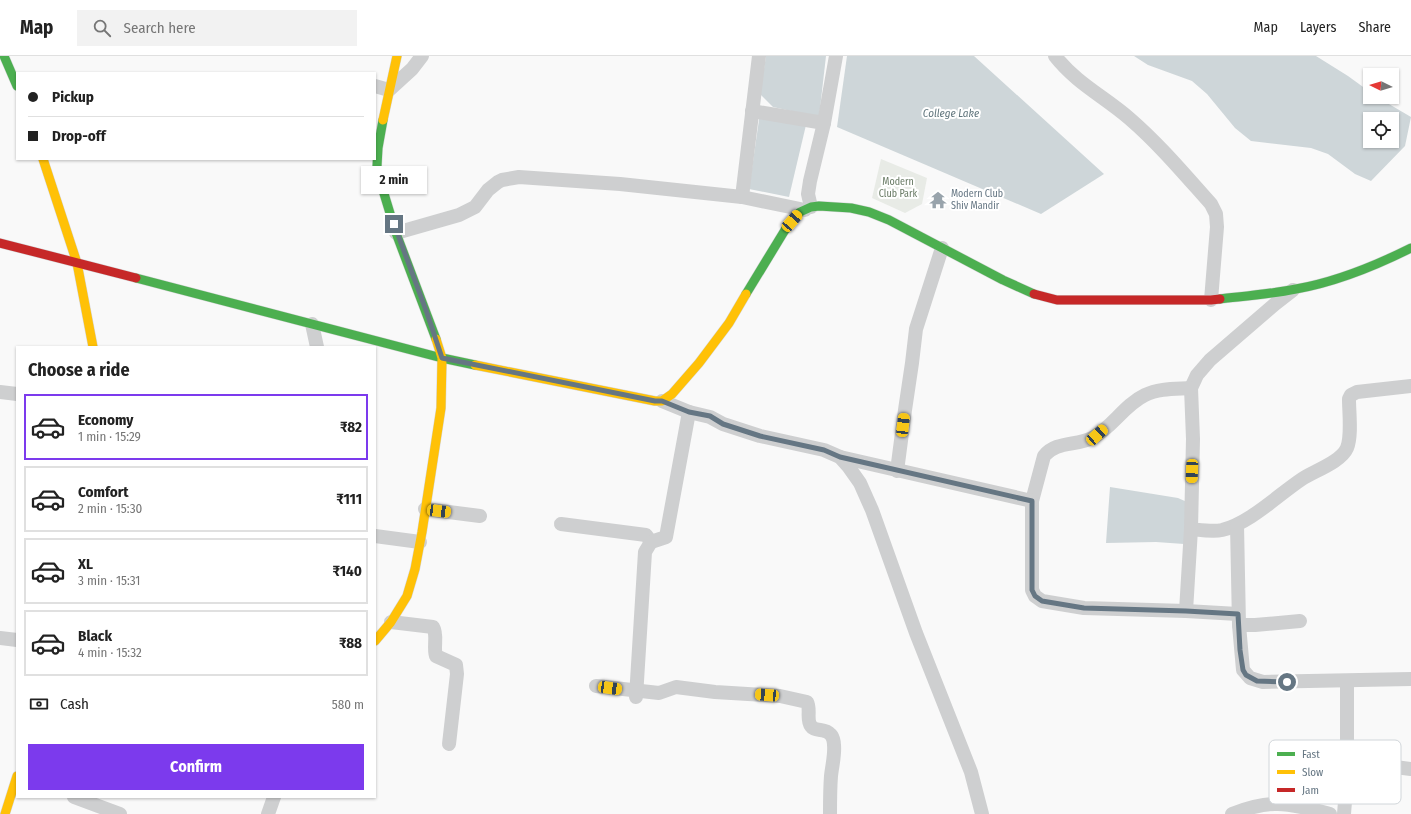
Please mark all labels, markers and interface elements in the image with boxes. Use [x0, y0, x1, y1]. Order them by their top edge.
search box [77, 10, 357, 46]
text: Map [20, 16, 53, 39]
icon: search [91, 17, 113, 39]
text: Search here [123, 19, 196, 37]
text: Map [1254, 19, 1278, 36]
text: Layers [1300, 19, 1336, 36]
text: Share [1358, 19, 1391, 36]
north arrow [1363, 68, 1399, 104]
map controls [1363, 68, 1399, 148]
text: Pickup [52, 88, 94, 106]
water label: College Lake [923, 107, 979, 120]
button: locate [1363, 112, 1399, 148]
text: Drop-off [52, 127, 106, 145]
callout: 2 min [361, 166, 427, 194]
text: 2 min [380, 172, 408, 187]
park label: Modern Club Park [879, 176, 917, 200]
place label: Modern Club Shiv Mandir [951, 188, 1003, 212]
temple icon: Modern Club Shiv Mandir [928, 190, 948, 210]
car [780, 208, 804, 234]
route end [385, 215, 403, 233]
text: Choose a ride [28, 359, 130, 381]
icon: car [30, 409, 66, 445]
text: Economy [78, 411, 133, 429]
car [896, 412, 910, 438]
text: ₹82 [340, 418, 362, 436]
car [1084, 423, 1110, 447]
text: 1 min · 15:29 [78, 429, 141, 444]
car [1186, 459, 1198, 483]
icon: car [30, 481, 66, 517]
text: Comfort [78, 483, 129, 501]
text: ₹111 [336, 490, 362, 508]
text: 2 min · 15:30 [78, 501, 142, 516]
car [426, 504, 452, 518]
icon: car [30, 553, 66, 589]
text: XL [78, 555, 93, 573]
text: ₹140 [332, 562, 362, 580]
text: 3 min · 15:31 [78, 573, 140, 588]
icon: car [30, 625, 66, 661]
text: Black [78, 627, 112, 645]
text: ₹88 [339, 634, 362, 652]
text: 4 min · 15:32 [78, 645, 142, 660]
route start [1278, 673, 1296, 691]
car [597, 680, 623, 696]
car [755, 688, 779, 702]
icon: cash [28, 693, 50, 715]
text: Cash [60, 695, 89, 713]
text: 580 m [332, 697, 364, 712]
legend [1269, 740, 1401, 804]
button: Confirm [28, 744, 364, 790]
text: Fast [1302, 748, 1320, 761]
text: Slow [1302, 766, 1323, 779]
text: Jam [1302, 784, 1319, 797]

